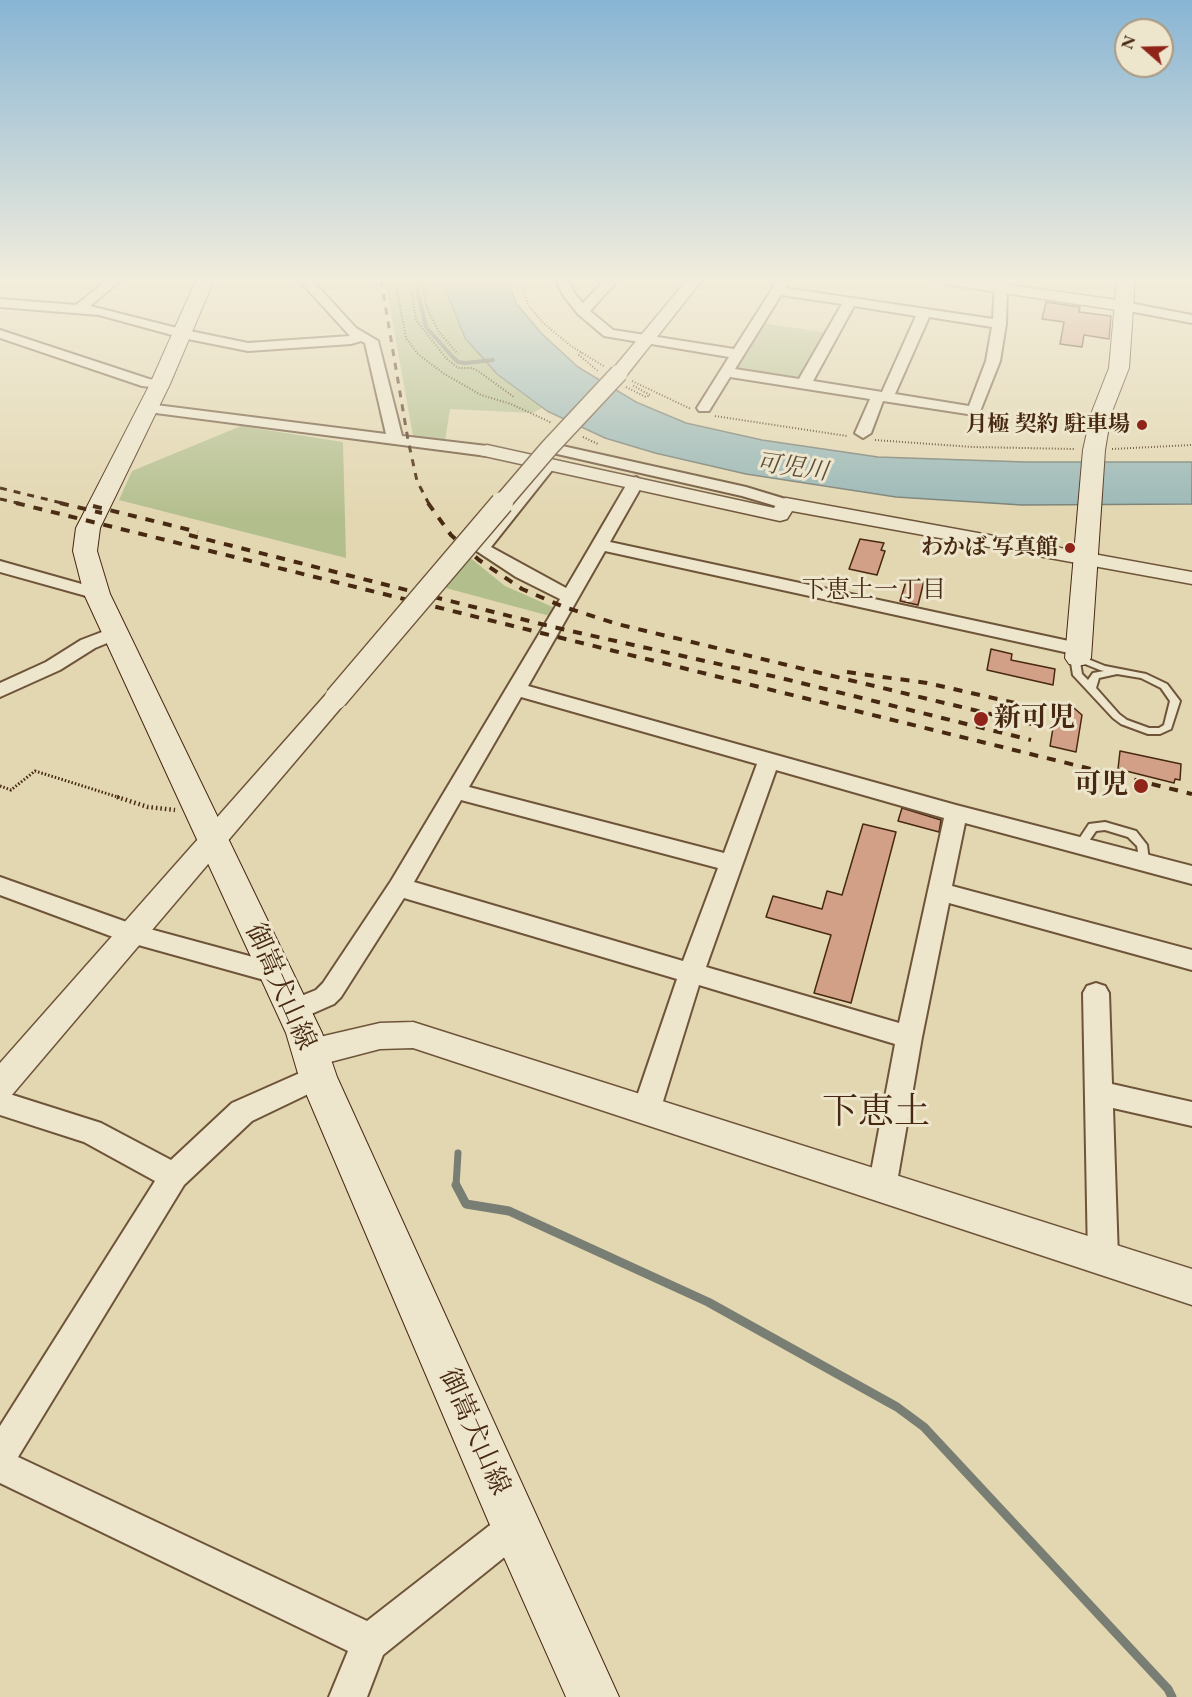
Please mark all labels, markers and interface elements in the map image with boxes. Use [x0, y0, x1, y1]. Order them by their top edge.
north arrow [1114, 18, 1174, 78]
text: N [1116, 33, 1141, 52]
place label: 月極 契約 駐車場 [966, 412, 1130, 438]
marker: 月極 契約 駐車場 [1135, 418, 1149, 432]
water label: 可児川 [754, 449, 830, 487]
place label: わかば 写真館 [921, 535, 1058, 561]
marker: わかば 写真館 [1063, 541, 1077, 555]
district label: 下恵土一丁目 [802, 576, 946, 604]
place label: 新可児 [994, 703, 1075, 735]
marker: 新可児 [972, 710, 990, 728]
place label: 可児 [1074, 770, 1128, 802]
marker: 可児 [1132, 777, 1150, 795]
street label: 御嵩犬山線 [238, 919, 322, 1055]
district label: 下恵土 [822, 1091, 930, 1135]
street label: 御嵩犬山線 [432, 1364, 516, 1500]

